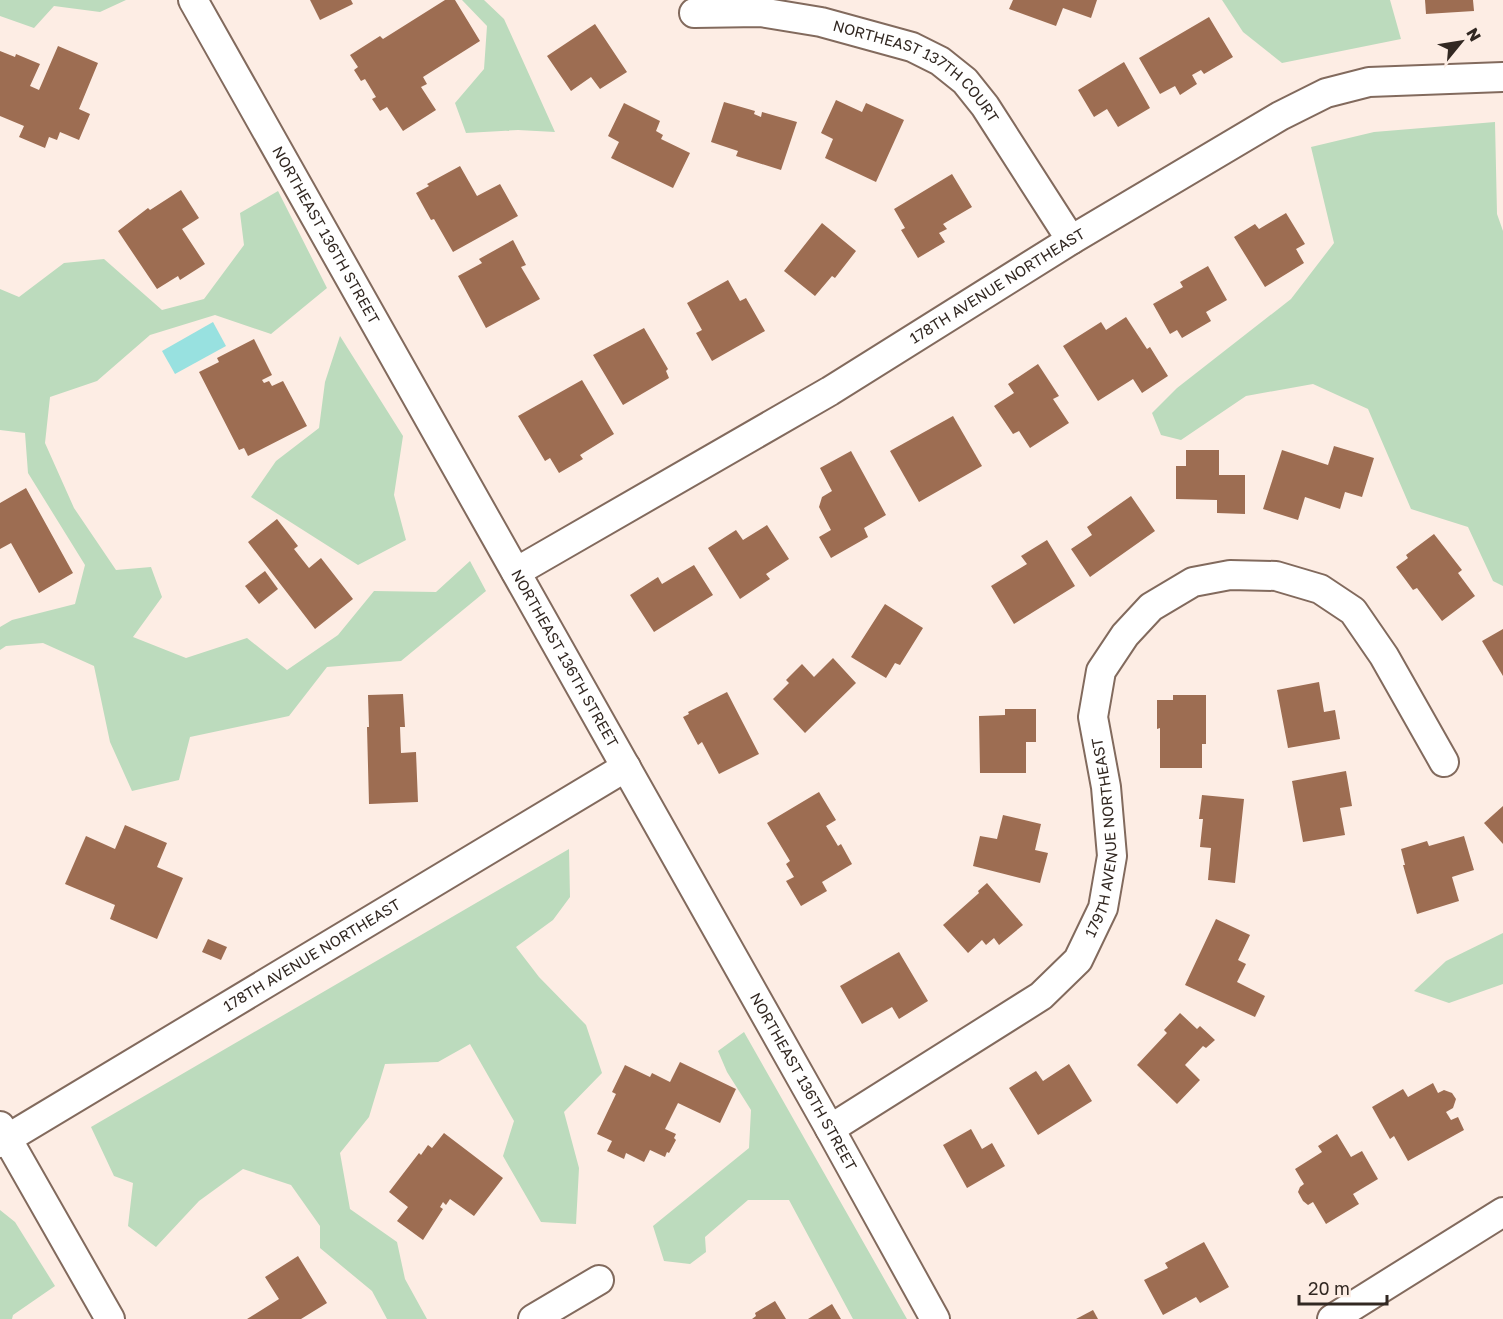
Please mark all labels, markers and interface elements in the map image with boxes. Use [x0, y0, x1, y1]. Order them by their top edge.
north arrow [1431, 12, 1491, 72]
street label: NORTHEAST 137TH COURT [831, 16, 1003, 125]
text: N [1462, 24, 1486, 45]
street label: NORTHEAST 136TH STREET [269, 143, 384, 327]
street label: 178TH AVENUE NORTHEAST [906, 224, 1088, 347]
street label: NORTHEAST 136TH STREET [508, 566, 623, 750]
street label: 179TH AVENUE NORTHEAST [1080, 737, 1121, 940]
street label: 178TH AVENUE NORTHEAST [220, 895, 403, 1015]
street label: NORTHEAST 136TH STREET [747, 989, 861, 1173]
scale bar [1299, 1268, 1388, 1306]
text: 20 m [1308, 1277, 1350, 1299]

